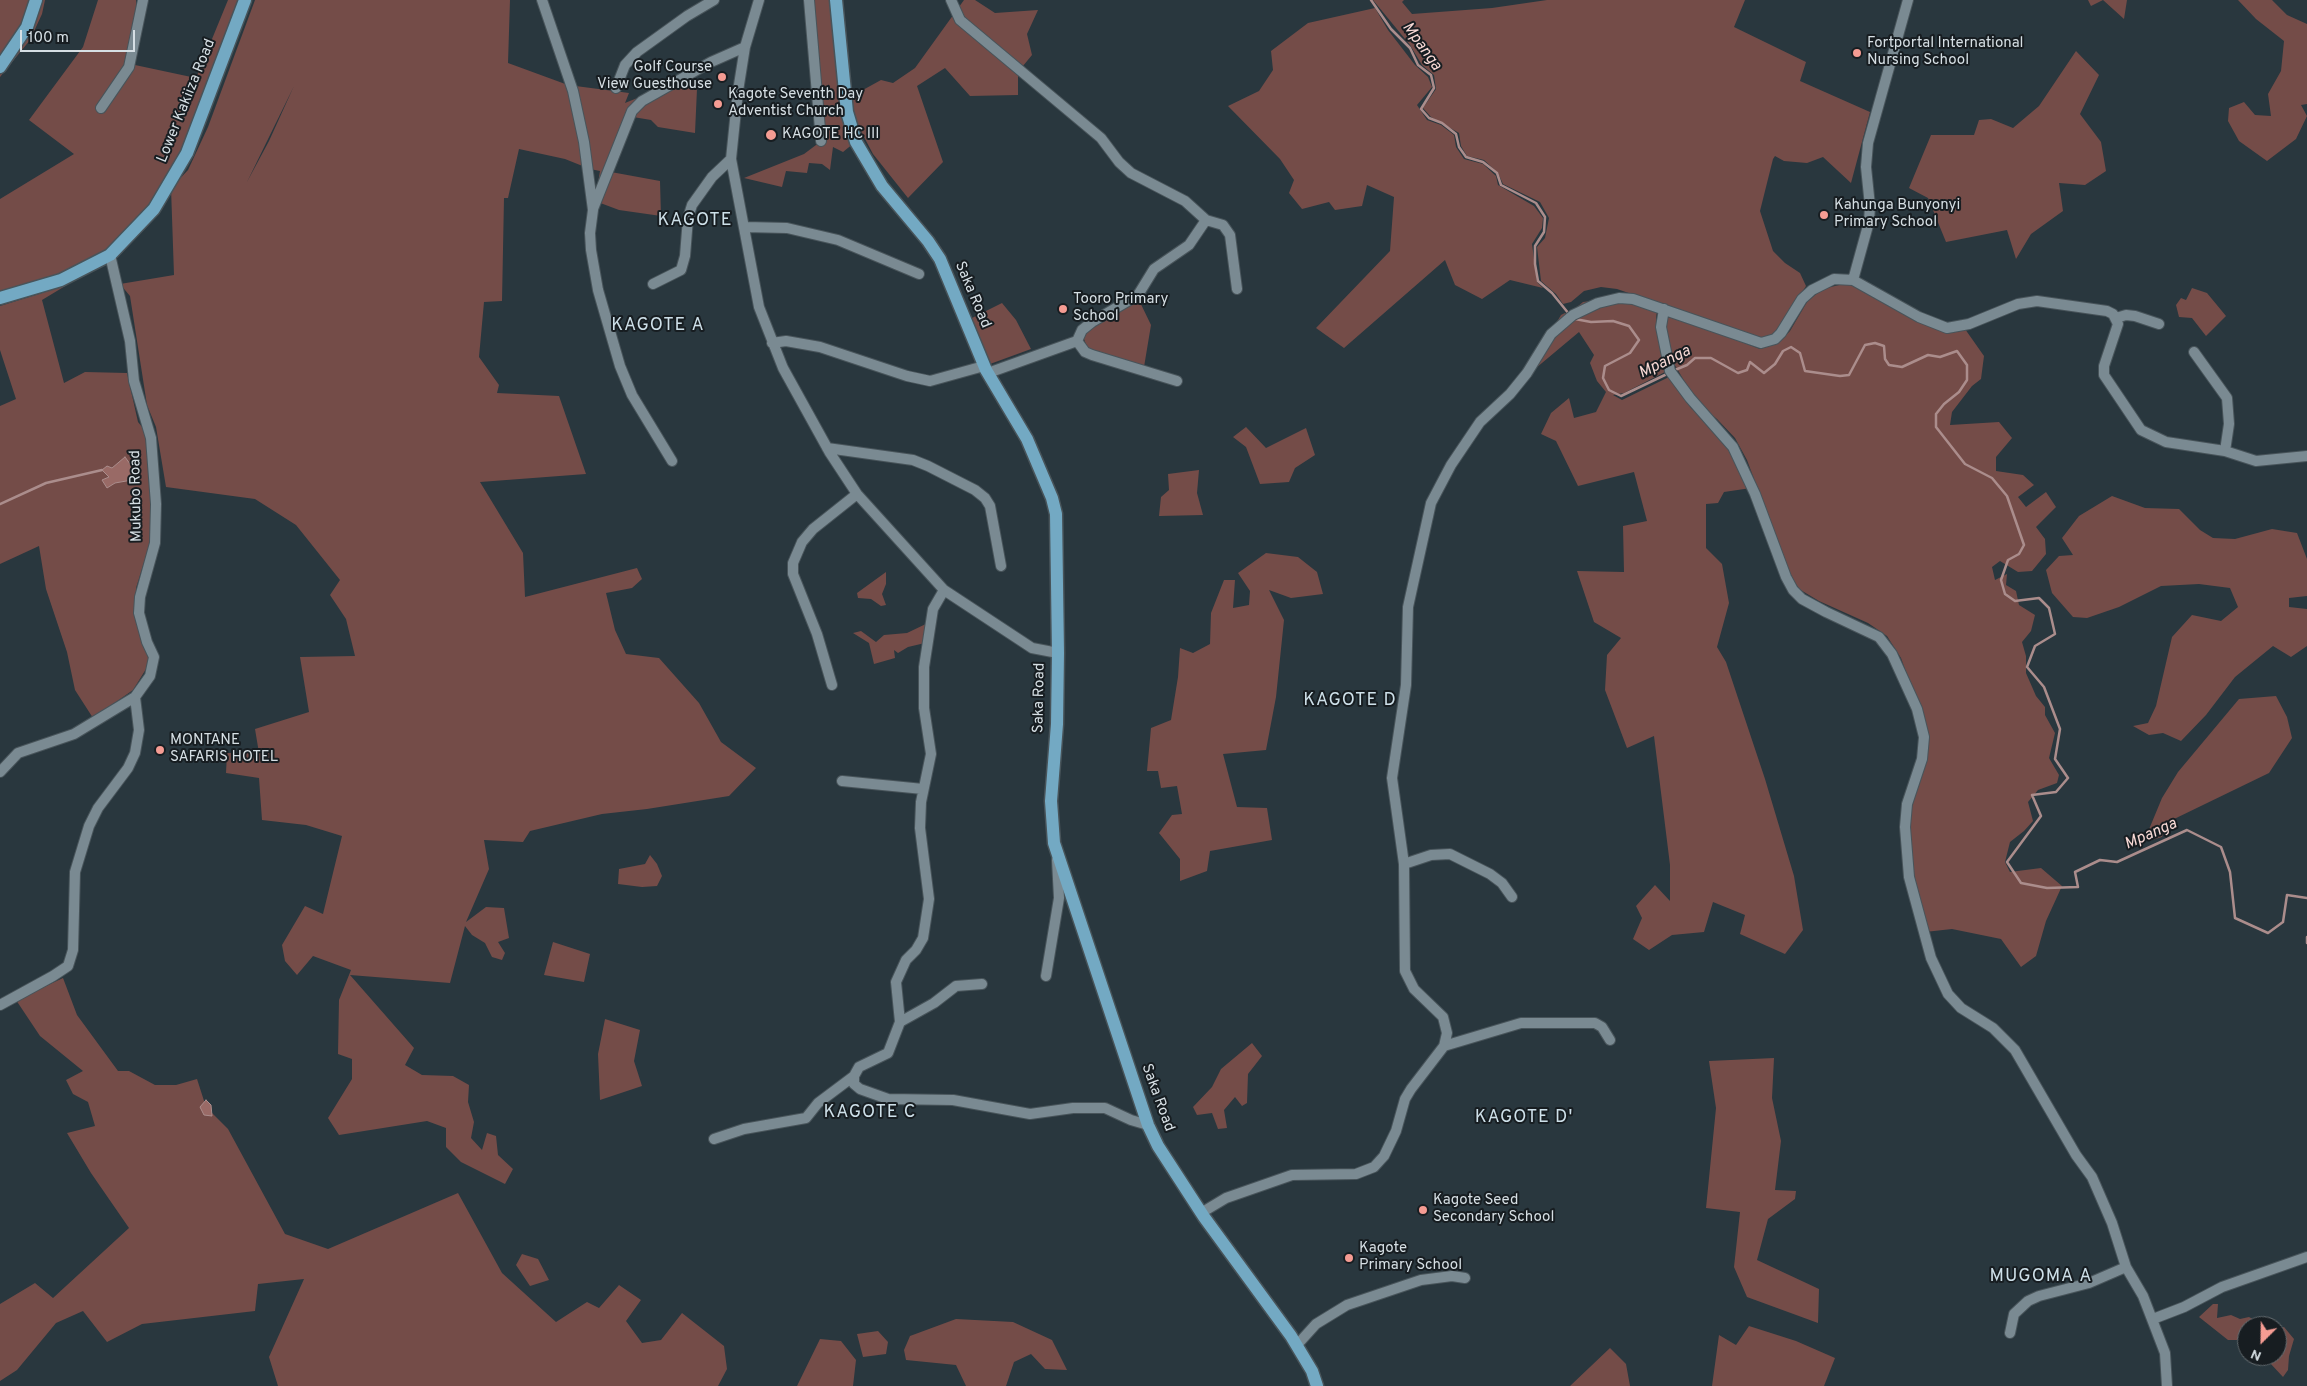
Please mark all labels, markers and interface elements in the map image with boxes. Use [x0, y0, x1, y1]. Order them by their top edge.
water label: Mpanga [1397, 19, 1445, 75]
scale bar [22, 20, 138, 52]
text: 100 m [28, 29, 69, 48]
place label: Fortportal International Nursing School [1867, 35, 2024, 70]
street label: Lower Kakiiza Road [154, 37, 220, 165]
marker: Fortportal International Nursing School [1851, 47, 1863, 59]
place label: Golf Course View Guesthouse [597, 59, 712, 94]
marker: Golf Course View Guesthouse [716, 71, 728, 83]
place label: Kagote Seventh Day Adventist Church [728, 86, 863, 121]
marker: Kagote Seventh Day Adventist Church [712, 98, 724, 110]
place label: KAGOTE HC III [782, 126, 879, 144]
marker: KAGOTE HC III [764, 128, 778, 142]
place label: Kahunga Bunyonyi Primary School [1834, 197, 1960, 232]
marker: Kahunga Bunyonyi Primary School [1818, 209, 1830, 221]
district label: KAGOTE [657, 210, 733, 232]
street label: Saka Road [950, 259, 994, 331]
place label: Tooro Primary School [1073, 291, 1168, 326]
marker: Tooro Primary School [1057, 303, 1069, 315]
district label: KAGOTE A [610, 315, 706, 337]
water label: Mpanga [1636, 342, 1694, 384]
street label: Mukubo Road [127, 450, 147, 542]
street label: Saka Road [1030, 663, 1050, 733]
district label: KAGOTE D [1302, 690, 1398, 712]
place label: MONTANE SAFARIS HOTEL [170, 732, 278, 767]
marker: MONTANE SAFARIS HOTEL [154, 744, 166, 756]
water label: Mpanga [2122, 815, 2180, 855]
street label: Saka Road [1136, 1062, 1178, 1134]
district label: KAGOTE C [822, 1102, 918, 1124]
district label: KAGOTE D' [1474, 1107, 1574, 1129]
place label: Kagote Seed Secondary School [1433, 1192, 1554, 1227]
marker: Kagote Seed Secondary School [1417, 1204, 1429, 1216]
place label: Kagote Primary School [1359, 1240, 1462, 1275]
marker: Kagote Primary School [1343, 1252, 1355, 1264]
district label: MUGOMA A [1988, 1266, 2094, 1288]
north arrow [2237, 1316, 2287, 1366]
text: N [2248, 1345, 2264, 1364]

